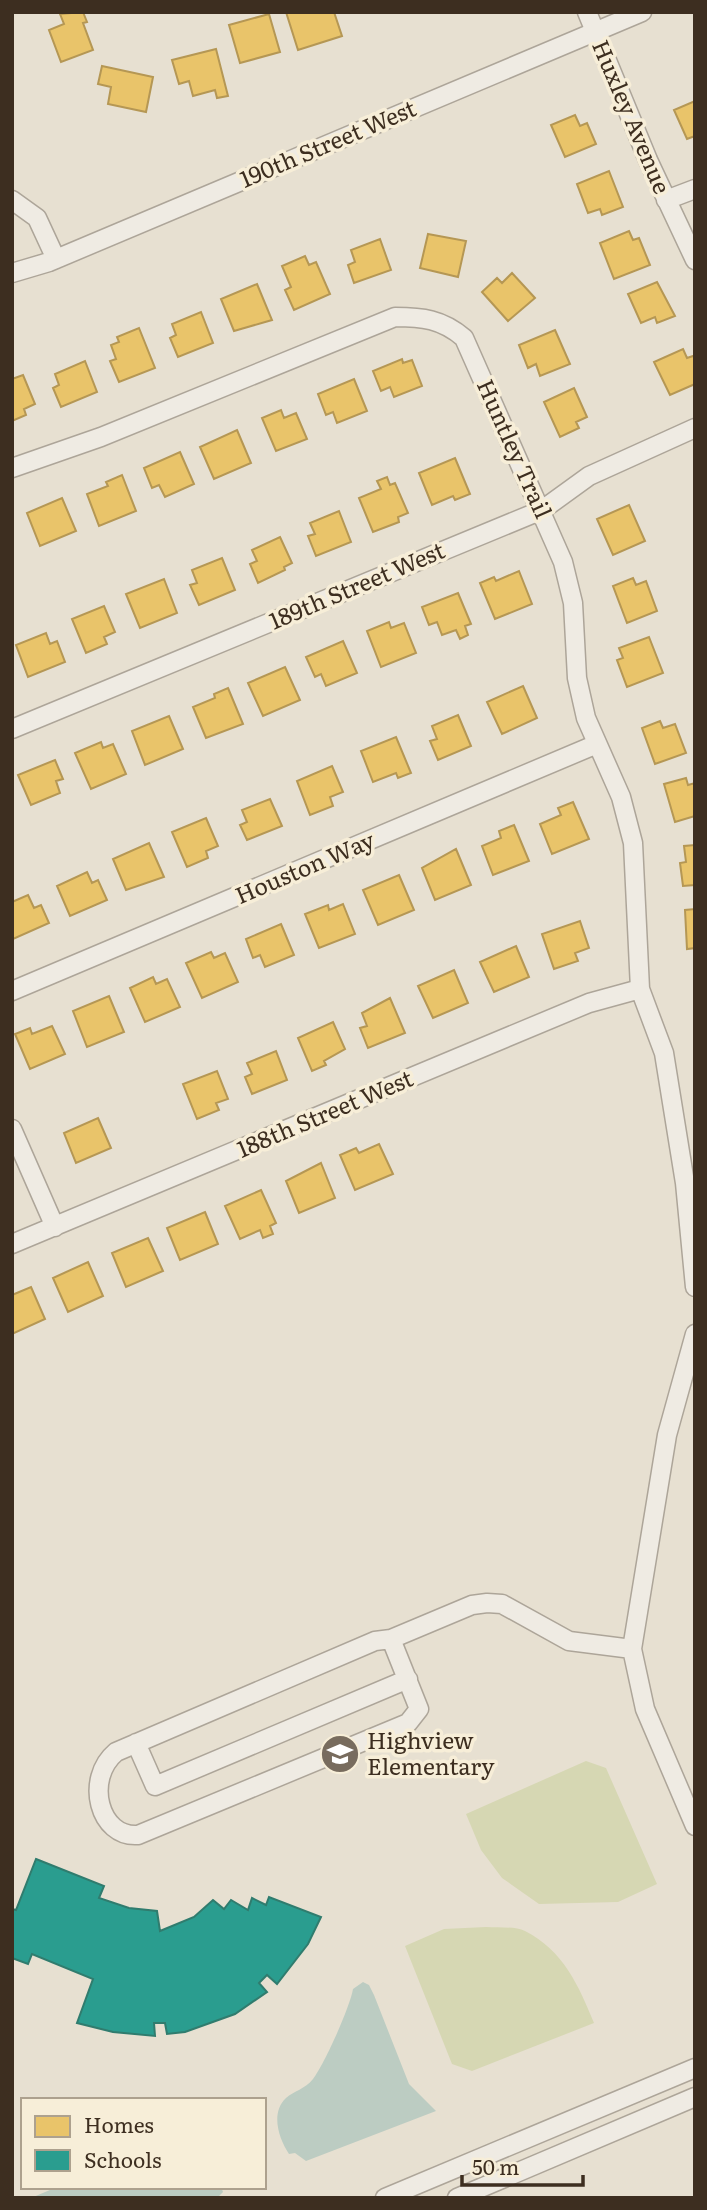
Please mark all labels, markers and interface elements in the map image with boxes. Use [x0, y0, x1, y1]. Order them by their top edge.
street label: Huxley Avenue [585, 34, 681, 198]
street label: 190th Street West [234, 89, 421, 195]
street label: Huntley Trail [470, 373, 562, 524]
street label: 189th Street West [263, 532, 450, 636]
street label: Houston Way [229, 821, 380, 911]
street label: 188th Street West [231, 1059, 418, 1165]
place label: Highview Elementary [367, 1722, 495, 1782]
school or university icon: Highview Elementary [319, 1733, 361, 1775]
legend [21, 2098, 266, 2189]
text: Homes [84, 2108, 154, 2139]
text: Schools [84, 2143, 162, 2174]
scale bar [462, 2144, 583, 2188]
text: 50 m [472, 2150, 519, 2181]

